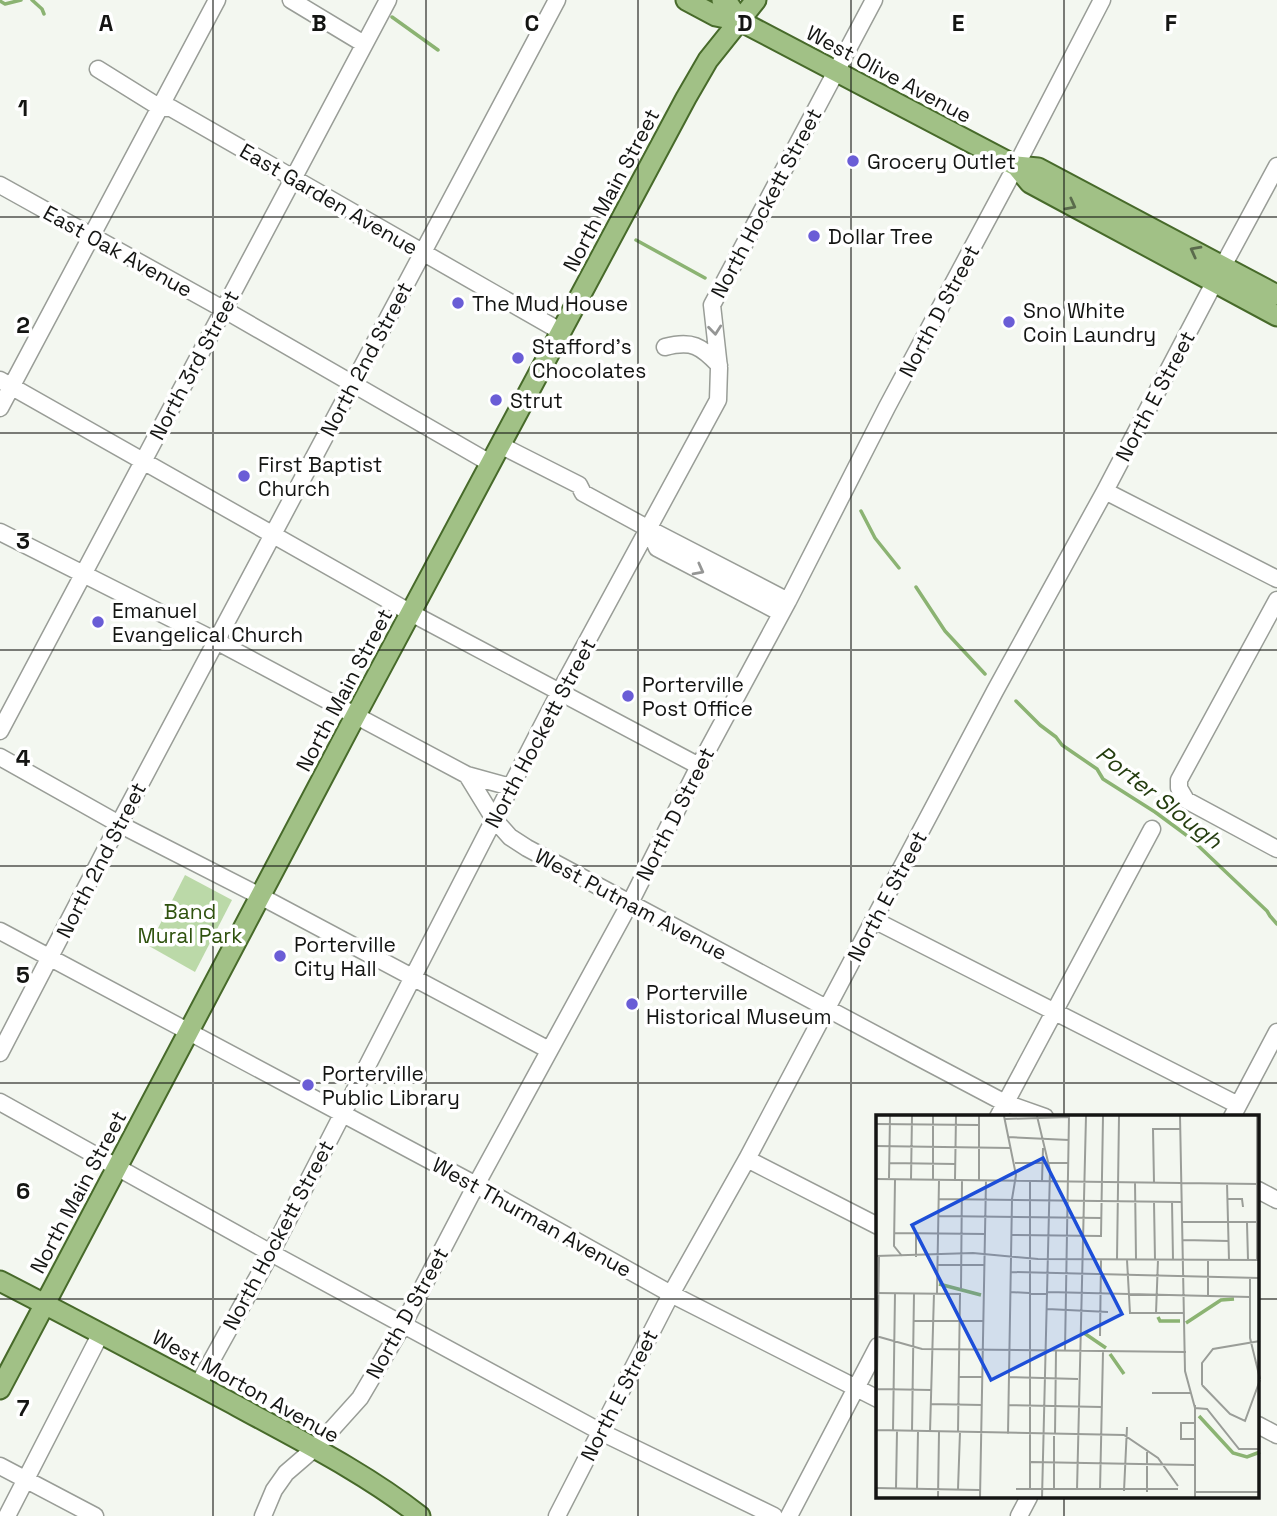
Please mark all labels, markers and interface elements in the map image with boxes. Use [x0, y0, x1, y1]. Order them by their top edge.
text: A [99, 8, 114, 38]
text: B [311, 8, 327, 38]
text: C [525, 8, 539, 38]
text: D [737, 8, 753, 38]
text: E [952, 8, 964, 38]
text: F [1165, 8, 1177, 38]
street label: West Olive Avenue [802, 19, 976, 129]
text: 1 [18, 93, 28, 123]
street label: North Hockett Street [704, 103, 828, 303]
street label: North Main Street [557, 104, 665, 276]
street label: East Garden Avenue [235, 137, 423, 261]
place label: Grocery Outlet [867, 148, 1016, 175]
marker: Grocery Outlet [845, 153, 861, 169]
one-way arrow [1063, 197, 1076, 211]
street label: East Oak Avenue [39, 199, 197, 303]
place label: Dollar Tree [828, 223, 933, 250]
marker: Dollar Tree [806, 228, 822, 244]
street label: North D Street [893, 240, 985, 382]
one-way arrow [1190, 246, 1203, 259]
street label: North 2nd Street [314, 277, 418, 441]
street label: North 3rd Street [143, 285, 245, 445]
place label: The Mud House [472, 290, 628, 317]
marker: The Mud House [450, 295, 466, 311]
place label: Sno White Coin Laundry [1023, 297, 1156, 348]
text: 2 [16, 310, 30, 340]
marker: Sno White Coin Laundry [1001, 314, 1017, 330]
one-way arrow [707, 325, 722, 336]
street label: North E Street [1109, 326, 1201, 466]
place label: Stafford's Chocolates [532, 333, 646, 384]
marker: Stafford's Chocolates [510, 350, 526, 366]
place label: Strut [510, 387, 563, 414]
marker: Strut [488, 392, 504, 408]
place label: First Baptist Church [258, 451, 382, 502]
marker: First Baptist Church [236, 468, 252, 484]
text: 3 [16, 526, 30, 556]
one-way arrow [692, 562, 704, 575]
place label: Emanuel Evangelical Church [112, 597, 303, 648]
street label: North Main Street [290, 604, 398, 776]
marker: Emanuel Evangelical Church [90, 614, 106, 630]
street label: North Hockett Street [478, 633, 602, 833]
place label: Porterville Post Office [642, 671, 753, 722]
marker: Porterville Post Office [620, 688, 636, 704]
water label: Porter Slough [1090, 739, 1229, 856]
text: 4 [16, 743, 31, 773]
street label: North D Street [630, 743, 720, 885]
street label: North 2nd Street [50, 778, 152, 942]
street label: North E Street [841, 826, 933, 966]
street label: West Putnam Avenue [530, 842, 732, 966]
park label: Band Mural Park [138, 898, 242, 949]
place label: Porterville City Hall [294, 931, 396, 982]
marker: Porterville City Hall [272, 948, 288, 964]
text: 5 [16, 960, 30, 990]
place label: Porterville Historical Museum [646, 979, 832, 1030]
marker: Porterville Historical Museum [624, 996, 640, 1012]
place label: Porterville Public Library [322, 1060, 460, 1111]
marker: Porterville Public Library [300, 1077, 316, 1093]
street label: North Main Street [24, 1106, 132, 1278]
inset map [876, 1115, 1260, 1498]
street label: North Hockett Street [216, 1135, 340, 1335]
street label: West Thurman Avenue [428, 1151, 636, 1283]
text: 6 [16, 1176, 30, 1206]
street label: North D Street [360, 1242, 454, 1384]
street label: West Morton Avenue [148, 1323, 344, 1449]
street label: North E Street [574, 1325, 664, 1465]
text: 7 [17, 1393, 30, 1423]

